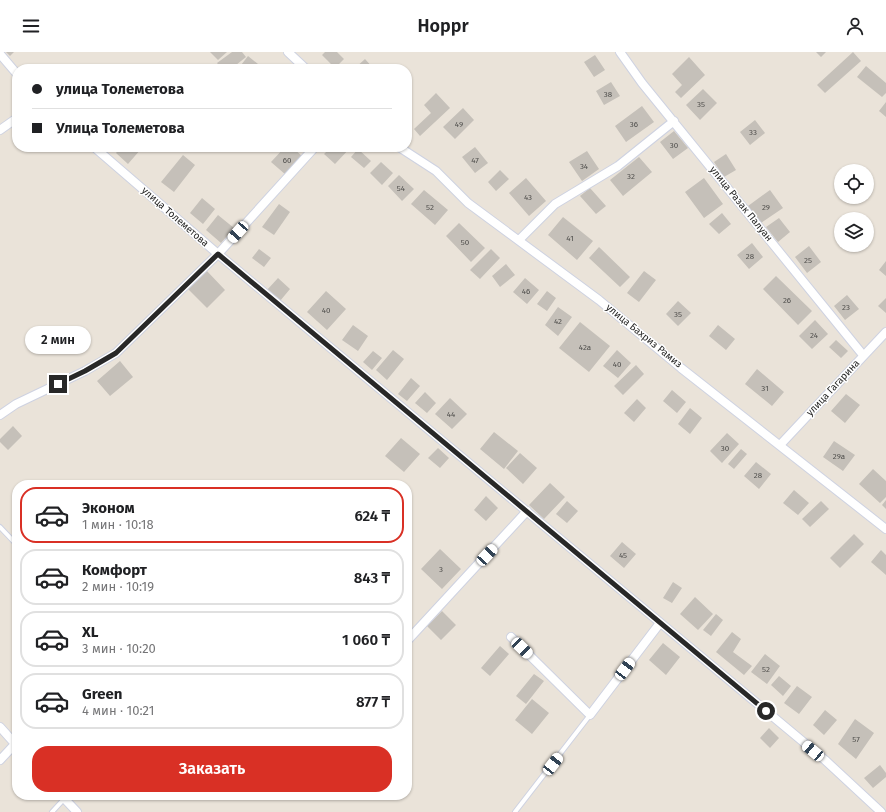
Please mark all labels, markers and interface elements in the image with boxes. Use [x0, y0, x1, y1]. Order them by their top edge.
icon: menu [20, 15, 42, 37]
text: Hoppr [417, 15, 469, 37]
icon: person [844, 15, 866, 37]
text: улица Толеметова [56, 80, 184, 98]
house number: 38 [604, 90, 613, 99]
house number: 35 [697, 100, 705, 109]
text: Улица Толеметова [56, 119, 185, 137]
house number: 49 [455, 120, 463, 129]
house number: 36 [630, 120, 638, 129]
house number: 33 [749, 128, 757, 137]
house number: 30 [670, 141, 679, 150]
house number: 60 [283, 156, 292, 165]
house number: 47 [471, 156, 479, 165]
house number: 34 [580, 162, 589, 171]
street label: улица Разак Палуан [707, 164, 775, 244]
map controls [834, 164, 874, 252]
button: locate [834, 164, 874, 204]
house number: 32 [627, 172, 635, 181]
house number: 54 [397, 184, 406, 193]
street label: улица Толеметова [139, 185, 211, 249]
house number: 43 [524, 193, 532, 202]
house number: 52 [426, 203, 434, 212]
house number: 29 [762, 203, 770, 212]
button: layers [834, 212, 874, 252]
car [226, 219, 250, 245]
house number: 41 [566, 234, 574, 243]
house number: 50 [461, 238, 470, 247]
house number: 28 [746, 252, 755, 261]
house number: 25 [804, 256, 812, 265]
house number: 46 [522, 287, 530, 296]
house number: 26 [783, 296, 791, 305]
street label: улица Бахриз Рамиз [603, 302, 685, 370]
house number: 23 [842, 303, 850, 312]
house number: 40 [322, 306, 331, 315]
house number: 35 [674, 310, 682, 319]
house number: 42 [554, 317, 562, 326]
callout: 2 мин [25, 326, 91, 354]
house number: 24 [810, 331, 819, 340]
text: 2 мин [41, 332, 75, 347]
house number: 42а [579, 343, 591, 352]
street label: улица Гагарина [804, 357, 862, 419]
house number: 40 [613, 360, 622, 369]
route end [49, 375, 67, 393]
house number: 31 [761, 384, 769, 393]
house number: 44 [447, 410, 456, 419]
house number: 30 [721, 444, 730, 453]
house number: 29а [833, 452, 845, 461]
house number: 28 [754, 471, 763, 480]
icon: car [34, 497, 70, 533]
text: Эконом [82, 499, 135, 517]
text: 624 ₸ [354, 507, 390, 525]
text: 1 мин · 10:18 [82, 517, 154, 532]
car [474, 542, 500, 568]
house number: 45 [619, 551, 627, 560]
icon: car [34, 559, 70, 595]
text: Комфорт [82, 561, 147, 579]
house number: 3 [439, 565, 443, 574]
text: 843 ₸ [354, 569, 390, 587]
text: 2 мин · 10:19 [82, 579, 154, 594]
icon: car [34, 621, 70, 657]
text: XL [82, 623, 98, 641]
text: 1 060 ₸ [342, 631, 390, 649]
car [509, 635, 535, 661]
text: 3 мин · 10:20 [82, 641, 156, 656]
car [613, 656, 637, 682]
house number: 52 [762, 665, 770, 674]
icon: car [34, 683, 70, 719]
text: Green [82, 685, 122, 703]
text: 877 ₸ [356, 693, 390, 711]
route start [757, 702, 775, 720]
text: 4 мин · 10:21 [82, 703, 154, 718]
house number: 57 [852, 735, 860, 744]
car [800, 739, 826, 763]
button: Заказать [32, 746, 392, 792]
car [541, 751, 565, 777]

